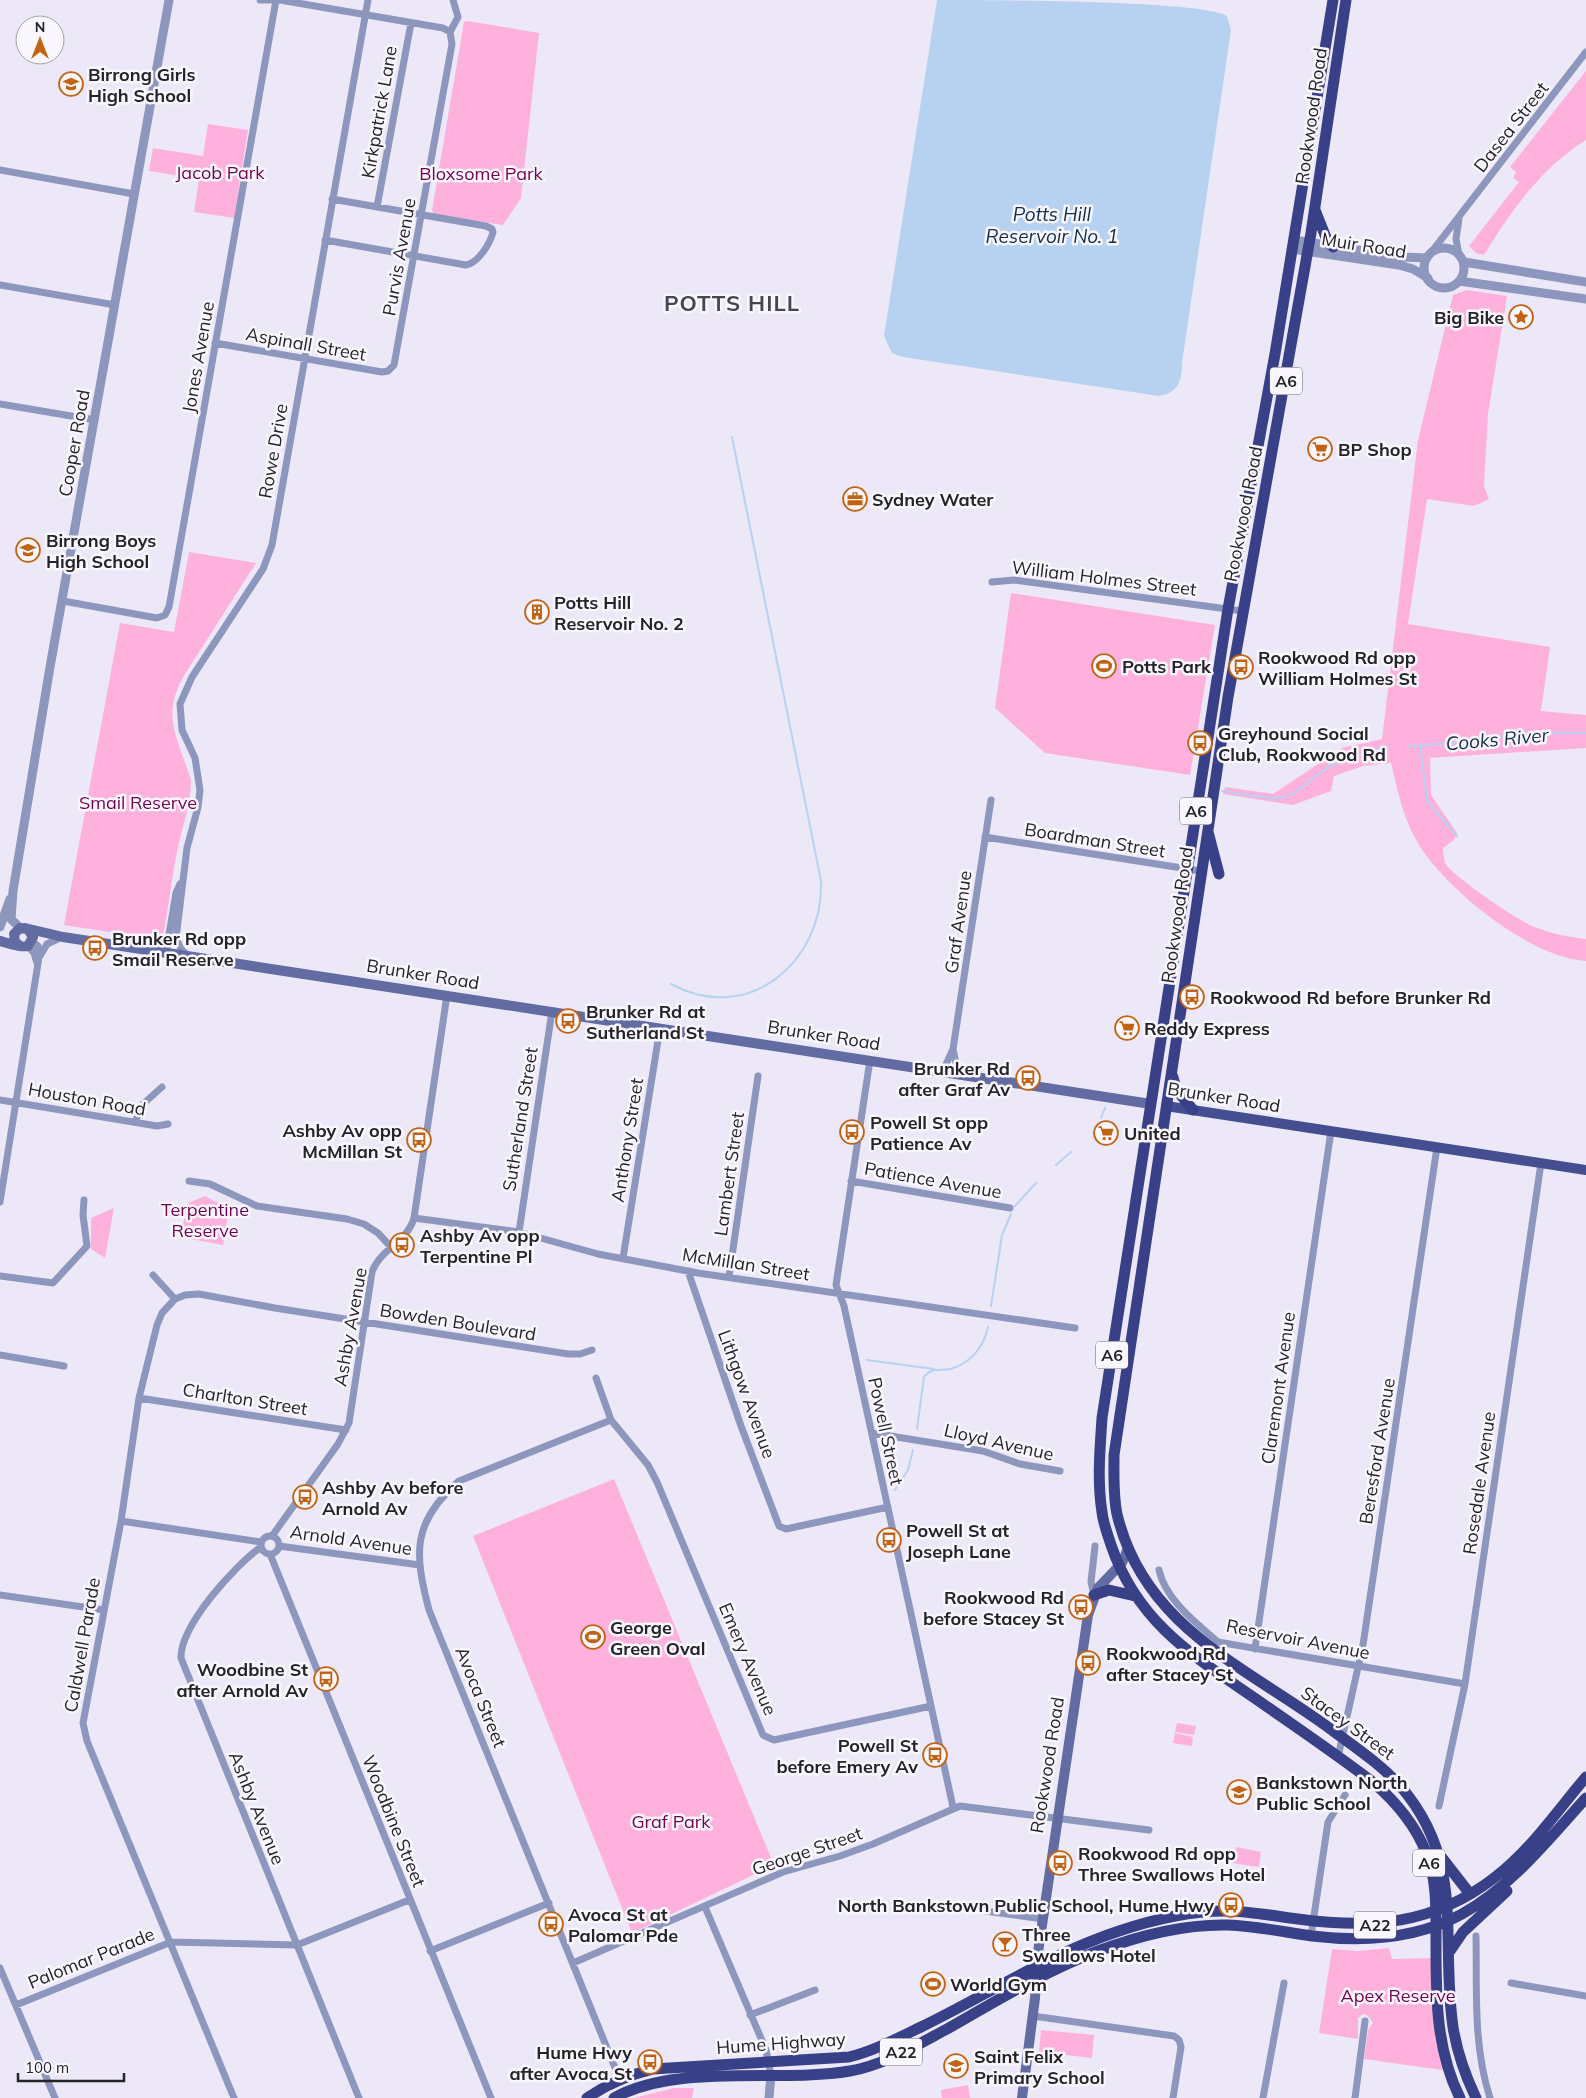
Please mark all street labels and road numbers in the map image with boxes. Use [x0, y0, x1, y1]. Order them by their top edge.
street label: Kirkpatrick Lane [356, 44, 402, 180]
street label: Rookwood Road [1290, 46, 1332, 186]
street label: Dasea Street [1469, 77, 1553, 177]
street label: Purvis Avenue [377, 196, 421, 318]
street label: Muir Road [1320, 227, 1408, 263]
street label: Jones Avenue [177, 299, 219, 415]
street label: Aspinall Street [244, 322, 368, 366]
road number: A6 [1270, 368, 1302, 394]
street label: Cooper Road [53, 388, 95, 498]
street label: Rowe Drive [253, 402, 293, 500]
street label: Rookwood Road [1219, 444, 1267, 584]
street label: William Holmes Street [1010, 555, 1198, 601]
road number: A6 [1180, 798, 1212, 824]
street label: Boardman Street [1023, 818, 1167, 862]
street label: Rookwood Road [1156, 845, 1198, 985]
street label: Graf Avenue [939, 869, 977, 975]
street label: Brunker Road [365, 954, 481, 994]
street label: Brunker Road [766, 1015, 882, 1055]
street label: Sutherland Street [497, 1045, 543, 1193]
street label: Anthony Street [606, 1076, 648, 1204]
street label: Houston Road [26, 1077, 148, 1121]
street label: Brunker Road [1166, 1077, 1282, 1117]
street label: Lambert Street [709, 1111, 749, 1237]
street label: Patience Avenue [863, 1157, 1003, 1203]
street label: McMillan Street [681, 1243, 811, 1285]
street label: Ashby Avenue [328, 1266, 372, 1388]
street label: Bowden Boulevard [378, 1298, 538, 1346]
street label: Claremont Avenue [1256, 1310, 1300, 1466]
street label: Lithgow Avenue [713, 1327, 781, 1461]
road number: A6 [1096, 1342, 1128, 1368]
street label: Powell Street [863, 1375, 909, 1487]
street label: Beresford Avenue [1354, 1376, 1400, 1526]
street label: Charlton Street [181, 1378, 309, 1420]
street label: Rosedale Avenue [1458, 1410, 1500, 1556]
street label: Lloyd Avenue [942, 1418, 1056, 1466]
street label: Arnold Avenue [288, 1520, 414, 1560]
street label: Caldwell Parade [59, 1576, 105, 1714]
street label: Emery Avenue [714, 1599, 782, 1719]
street label: Reservoir Avenue [1224, 1614, 1372, 1664]
street label: Avoca Street [450, 1643, 512, 1751]
street label: Stacey Street [1296, 1681, 1400, 1765]
street label: Rookwood Road [1025, 1695, 1069, 1835]
street label: Ashby Avenue [224, 1748, 290, 1868]
street label: Woodbine Street [357, 1752, 431, 1890]
street label: George Street [749, 1821, 865, 1881]
road number: A6 [1413, 1850, 1445, 1876]
road number: A22 [1354, 1912, 1396, 1938]
street label: Palomar Parade [24, 1922, 158, 1994]
street label: Hume Highway [716, 2027, 847, 2059]
road number: A22 [880, 2038, 922, 2066]

